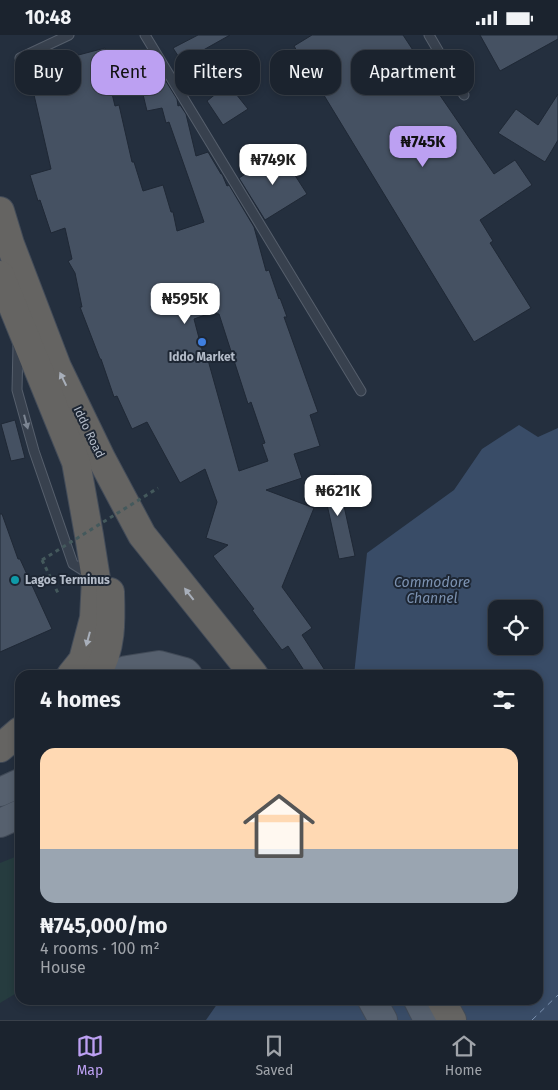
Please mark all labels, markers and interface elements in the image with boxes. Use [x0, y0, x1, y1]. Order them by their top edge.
text: 10:48 [25, 6, 71, 29]
chip: Buy [15, 50, 81, 95]
chip: Rent [91, 50, 165, 95]
chip: Filters [175, 50, 260, 95]
chip: New [270, 50, 341, 95]
chip: Apartment [351, 50, 474, 95]
pin: ₦745K [388, 125, 458, 168]
text: ₦745K [401, 132, 445, 151]
pin: ₦749K [238, 143, 308, 186]
text: ₦749K [250, 150, 296, 169]
pin: ₦595K [150, 283, 220, 325]
text: ₦595K [162, 289, 208, 308]
marker: Iddo Market [196, 336, 208, 348]
place label: Iddo Market [169, 350, 236, 364]
one-way arrow [59, 372, 67, 386]
street label: Iddo Road [70, 404, 108, 460]
one-way arrow [22, 415, 30, 430]
pin: ₦621K [303, 475, 373, 517]
text: ₦621K [316, 481, 360, 500]
place label: Lagos Terminus [25, 573, 110, 587]
marker: Lagos Terminus [9, 574, 21, 586]
water label: Commodore Channel [394, 574, 470, 607]
one-way arrow [183, 587, 194, 600]
map controls [488, 600, 543, 655]
button: locate [488, 600, 543, 655]
one-way arrow [84, 632, 92, 647]
icon: filters [490, 686, 518, 714]
text: 4 homes [40, 687, 121, 713]
icon: home [234, 781, 324, 871]
text: ₦745,000/mo [40, 913, 168, 939]
text: 4 rooms · 100 m² [40, 939, 160, 958]
text: House [40, 958, 86, 977]
tab: Map [76, 1032, 104, 1079]
tab: Saved [255, 1032, 293, 1079]
tab: Home [445, 1032, 482, 1079]

